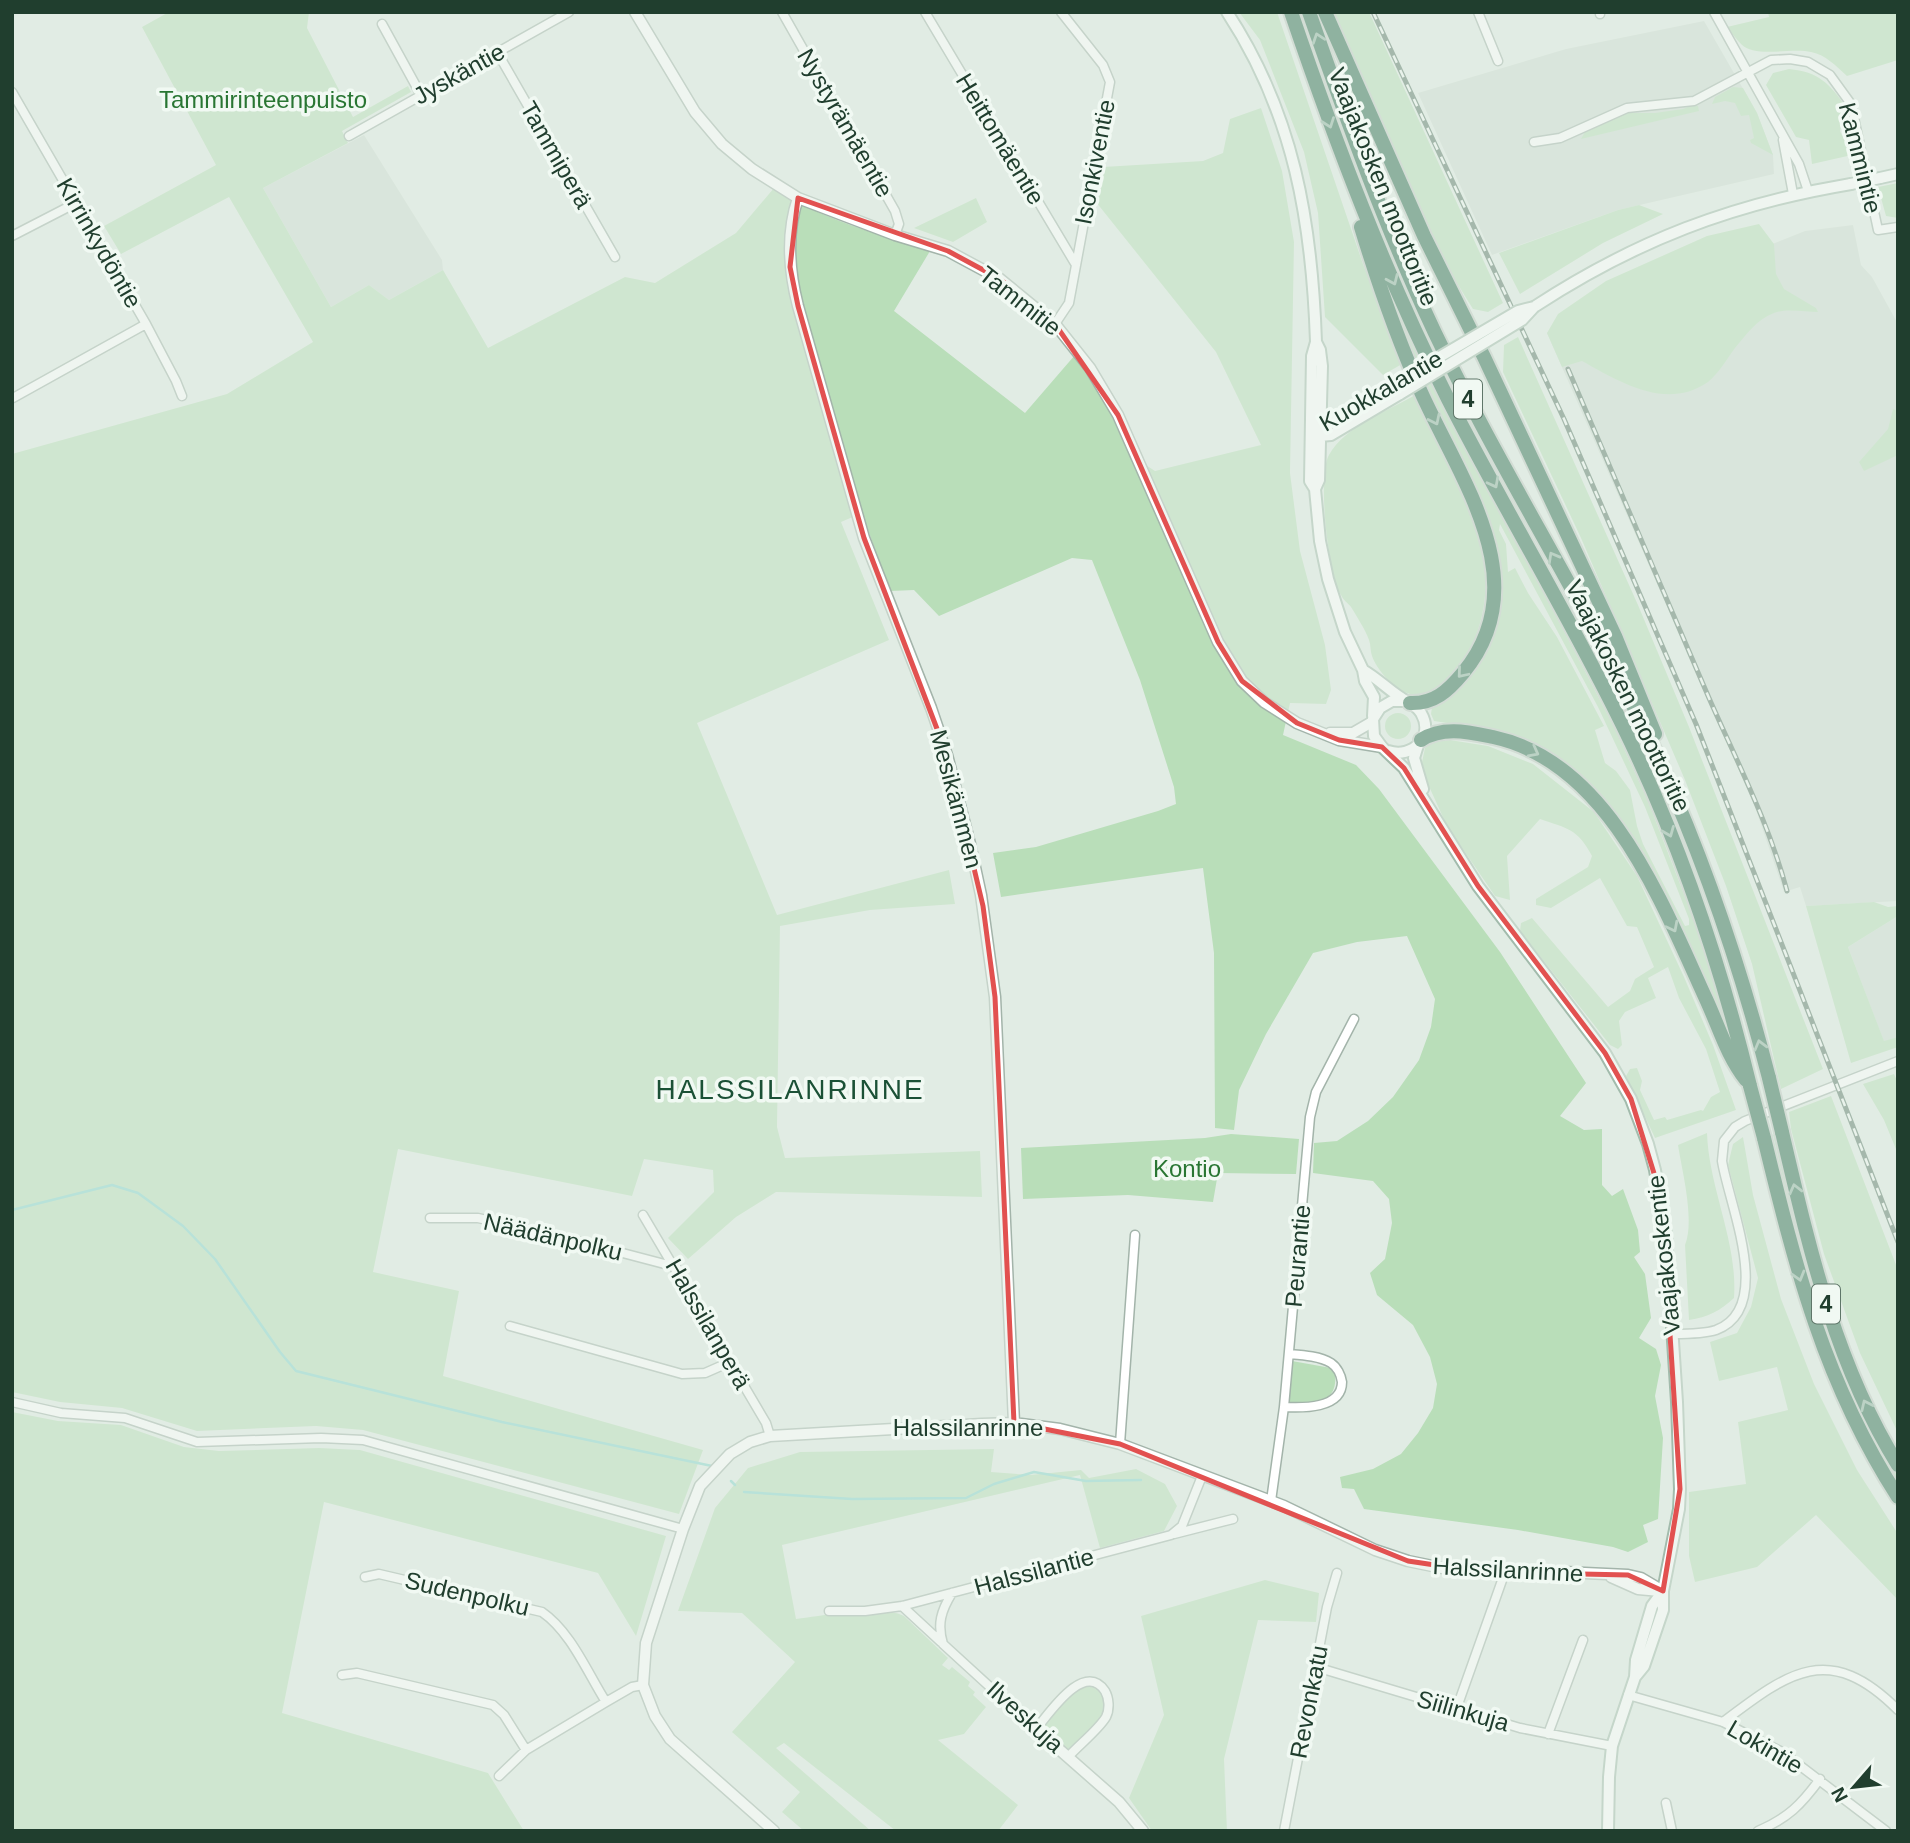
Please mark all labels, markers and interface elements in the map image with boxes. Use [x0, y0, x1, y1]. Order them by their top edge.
one-way arrow [1312, 32, 1326, 45]
street label: Jyskäntie [408, 38, 509, 110]
street label: Nystyrämäentie [792, 44, 899, 202]
street label: Vaajakosken moottoritie [1323, 64, 1444, 310]
street label: Heittomäentie [951, 68, 1050, 209]
park label: Tammirinteenpuisto [159, 86, 367, 113]
street label: Tammiperä [515, 97, 598, 213]
street label: Isonkiventie [1069, 97, 1120, 227]
street label: Kammintie [1834, 100, 1887, 216]
one-way arrow [1321, 116, 1335, 129]
street label: Kirrinkydöntie [51, 173, 147, 312]
street label: Tammitie [974, 260, 1066, 341]
one-way arrow [1385, 272, 1399, 285]
street label: Kuokkalantie [1314, 345, 1447, 437]
road number: 4 [1454, 380, 1482, 418]
one-way arrow [1426, 413, 1440, 425]
one-way arrow [1485, 476, 1499, 489]
one-way arrow [1548, 552, 1561, 564]
street label: Vaajakosken moottoritie [1561, 576, 1696, 816]
one-way arrow [1458, 664, 1470, 677]
street label: Mesikämmen [925, 726, 988, 871]
one-way arrow [1527, 744, 1540, 757]
one-way arrow [1661, 825, 1675, 837]
one-way arrow [1664, 920, 1678, 932]
one-way arrow [1754, 1039, 1769, 1051]
district label: HALSSILANRINNE [655, 1074, 925, 1105]
park label: Kontio [1153, 1155, 1221, 1182]
street label: Vaajakoskentie [1642, 1174, 1685, 1337]
one-way arrow [1789, 1183, 1804, 1195]
street label: Peurantie [1280, 1204, 1315, 1308]
street label: Näädänpolku [481, 1207, 625, 1266]
street label: Halssilanperä [660, 1254, 757, 1394]
one-way arrow [1790, 1270, 1805, 1282]
road number: 4 [1812, 1284, 1840, 1324]
one-way arrow [1860, 1400, 1874, 1412]
street label: Halssilanrinne [893, 1414, 1043, 1441]
street label: Halssilantie [971, 1543, 1097, 1600]
street label: Halssilanrinne [1432, 1552, 1584, 1587]
street label: Sudenpolku [402, 1566, 532, 1621]
street label: Revonkatu [1284, 1643, 1333, 1761]
street label: Ilveskuja [982, 1675, 1070, 1758]
street label: Siilinkuja [1414, 1684, 1513, 1737]
street label: Lokintie [1723, 1714, 1808, 1779]
north arrow [1819, 1752, 1889, 1822]
text: N [1827, 1784, 1852, 1806]

